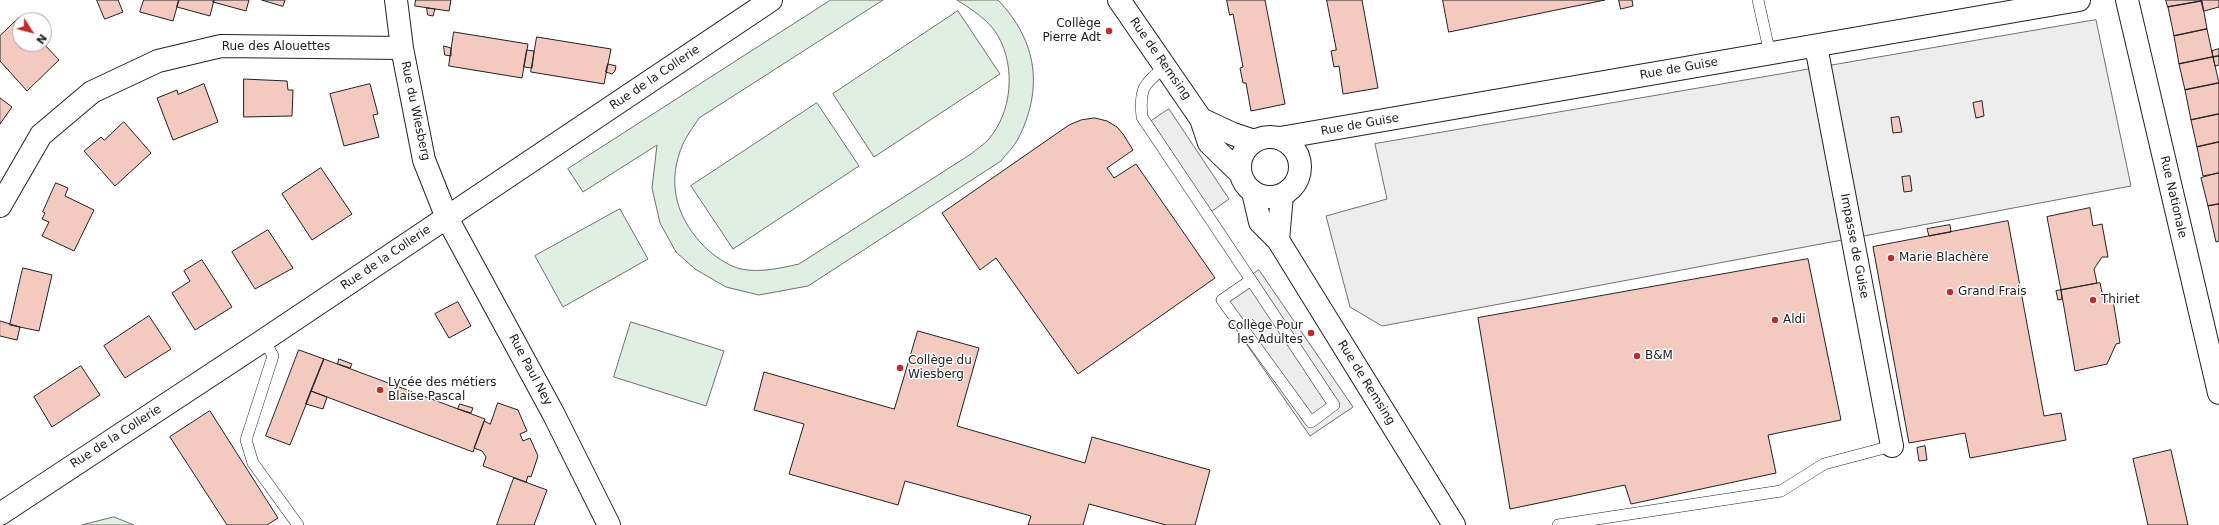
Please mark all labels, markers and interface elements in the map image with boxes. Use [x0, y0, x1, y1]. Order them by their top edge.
north arrow [12, 12, 52, 52]
street label: Rue de Remsing [1126, 15, 1194, 103]
place label: Collège Pierre Adt [1042, 17, 1101, 45]
marker: Collège Pierre Adt [1104, 26, 1114, 36]
text: N [33, 31, 49, 46]
street label: Rue des Alouettes [222, 40, 330, 54]
street label: Rue de la Collerie [607, 43, 703, 113]
street label: Rue de Guise [1639, 55, 1719, 83]
street label: Rue du Wiesberg [397, 60, 433, 162]
street label: Rue de Guise [1320, 111, 1400, 139]
street label: Rue Nationale [2157, 154, 2189, 240]
street label: Impasse de Guise [1837, 192, 1871, 300]
street label: Rue de la Collerie [338, 223, 434, 293]
place label: Marie Blachère [1899, 251, 1989, 265]
marker: Marie Blachère [1886, 253, 1896, 263]
place label: Grand Frais [1958, 285, 2027, 299]
marker: Grand Frais [1945, 287, 1955, 297]
place label: Thiriet [2101, 293, 2140, 307]
marker: Thiriet [2088, 295, 2098, 305]
place label: Aldi [1783, 313, 1805, 327]
marker: Aldi [1770, 315, 1780, 325]
place label: Collège Pour les Adultes [1228, 319, 1303, 347]
marker: Collège Pour les Adultes [1306, 328, 1316, 338]
street label: Rue Paul Ney [505, 332, 555, 408]
street label: Rue de Remsing [1334, 338, 1398, 428]
place label: B&M [1645, 349, 1673, 363]
marker: B&M [1632, 351, 1642, 361]
place label: Collège du Wiesberg [908, 354, 972, 382]
marker: Collège du Wiesberg [895, 363, 905, 373]
place label: Lycée des métiers Blaise Pascal [388, 376, 497, 404]
marker: Lycée des métiers Blaise Pascal [375, 385, 385, 395]
street label: Rue de la Collerie [68, 402, 164, 472]

